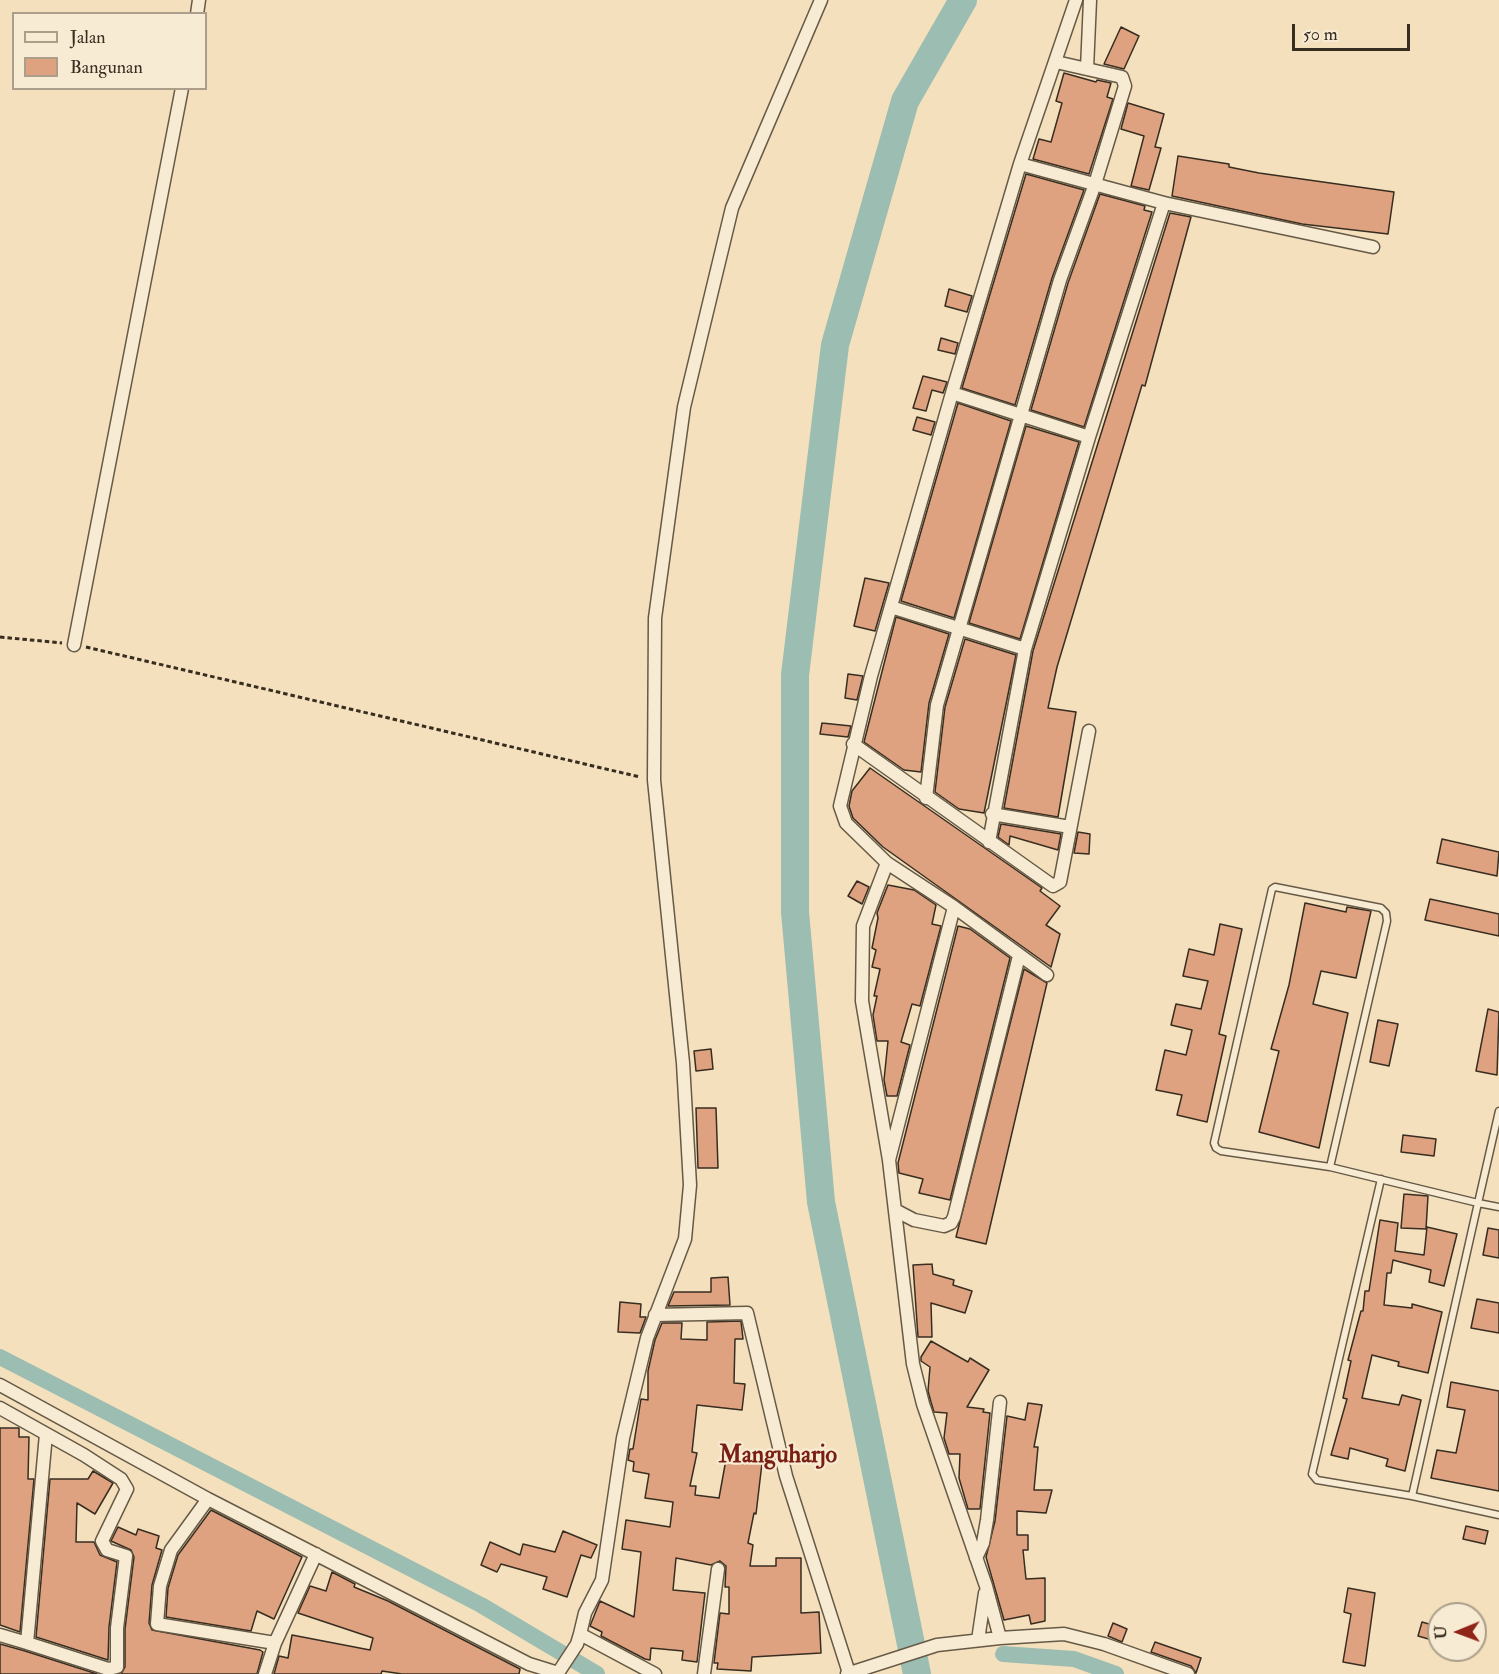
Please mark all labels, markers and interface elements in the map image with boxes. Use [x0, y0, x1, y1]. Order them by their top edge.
legend [12, 12, 207, 90]
scale bar [1295, 12, 1414, 50]
text: 50 m [1303, 23, 1338, 46]
text: Jalan [70, 26, 106, 49]
text: Bangunan [70, 56, 143, 79]
district label: Manguharjo [719, 1443, 837, 1471]
north arrow [1427, 1602, 1487, 1662]
text: U [1431, 1625, 1451, 1639]

